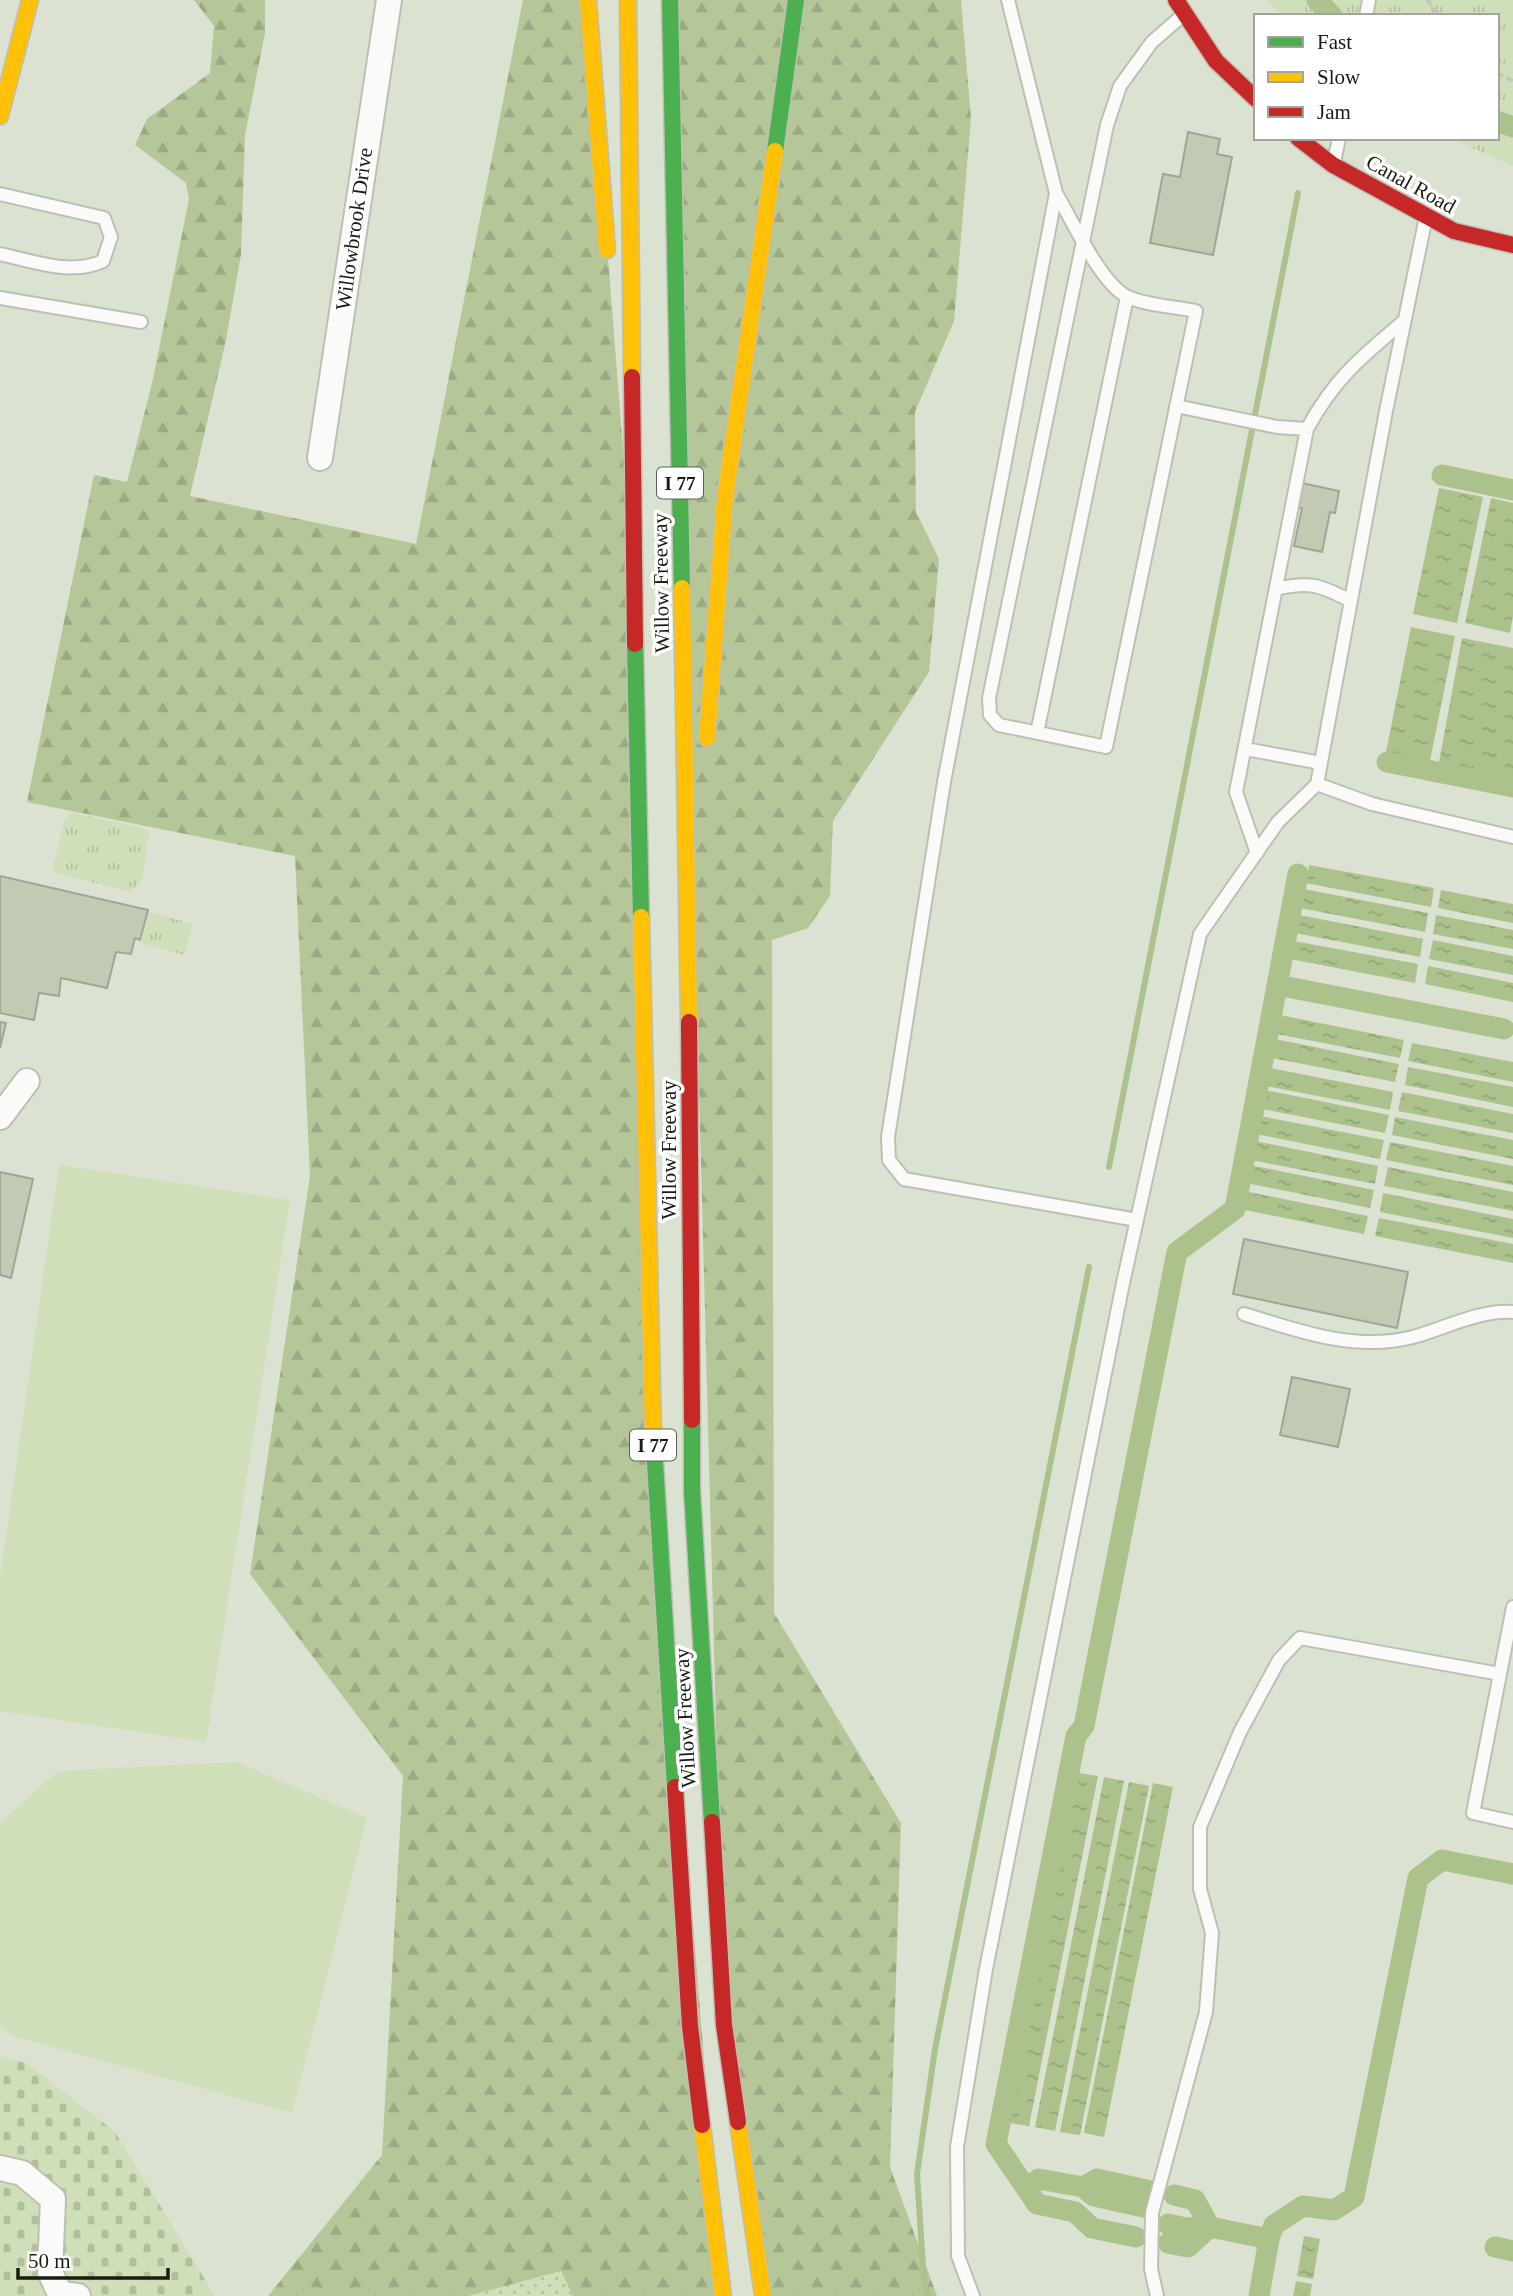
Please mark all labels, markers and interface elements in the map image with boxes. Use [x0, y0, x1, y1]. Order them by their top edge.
legend [1254, 14, 1499, 140]
text: Fast [1317, 30, 1352, 54]
text: Slow [1317, 65, 1361, 89]
text: Jam [1317, 100, 1351, 124]
street label: Willowbrook Drive [331, 146, 377, 312]
street label: Canal Road [1362, 150, 1460, 219]
road number: I 77 [657, 468, 703, 498]
street label: Willow Freeway [648, 512, 674, 653]
street label: Willow Freeway [657, 1080, 681, 1220]
road number: I 77 [630, 1429, 676, 1460]
street label: Willow Freeway [669, 1647, 701, 1788]
scale bar [18, 2236, 168, 2280]
text: 50 m [28, 2249, 71, 2273]

